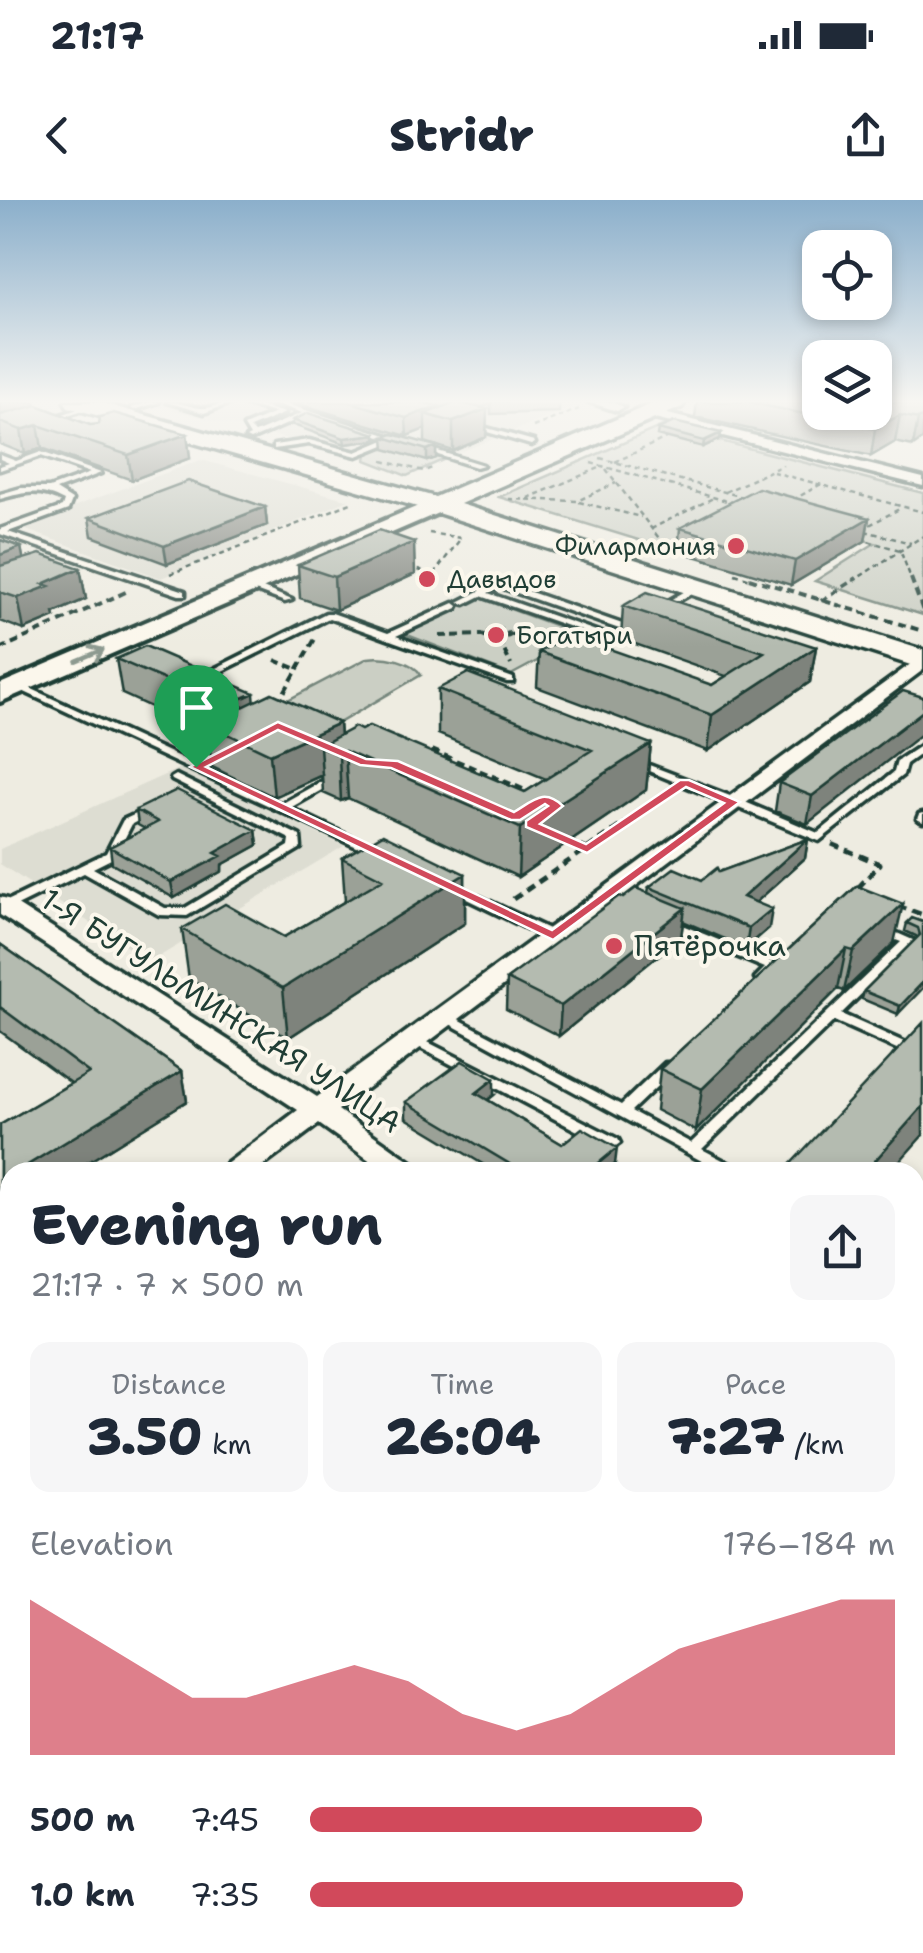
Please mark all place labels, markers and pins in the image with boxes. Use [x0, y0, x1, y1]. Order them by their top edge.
place label: Филармония [555, 529, 716, 563]
marker: Филармония [725, 535, 747, 557]
place label: Давыдов [447, 562, 557, 596]
marker: Давыдов [416, 568, 438, 590]
place label: Богатыри [516, 618, 633, 652]
marker: Богатыри [485, 624, 507, 646]
pin [154, 665, 239, 768]
place label: Пятёрочка [634, 925, 786, 966]
marker: Пятёрочка [603, 935, 625, 957]

